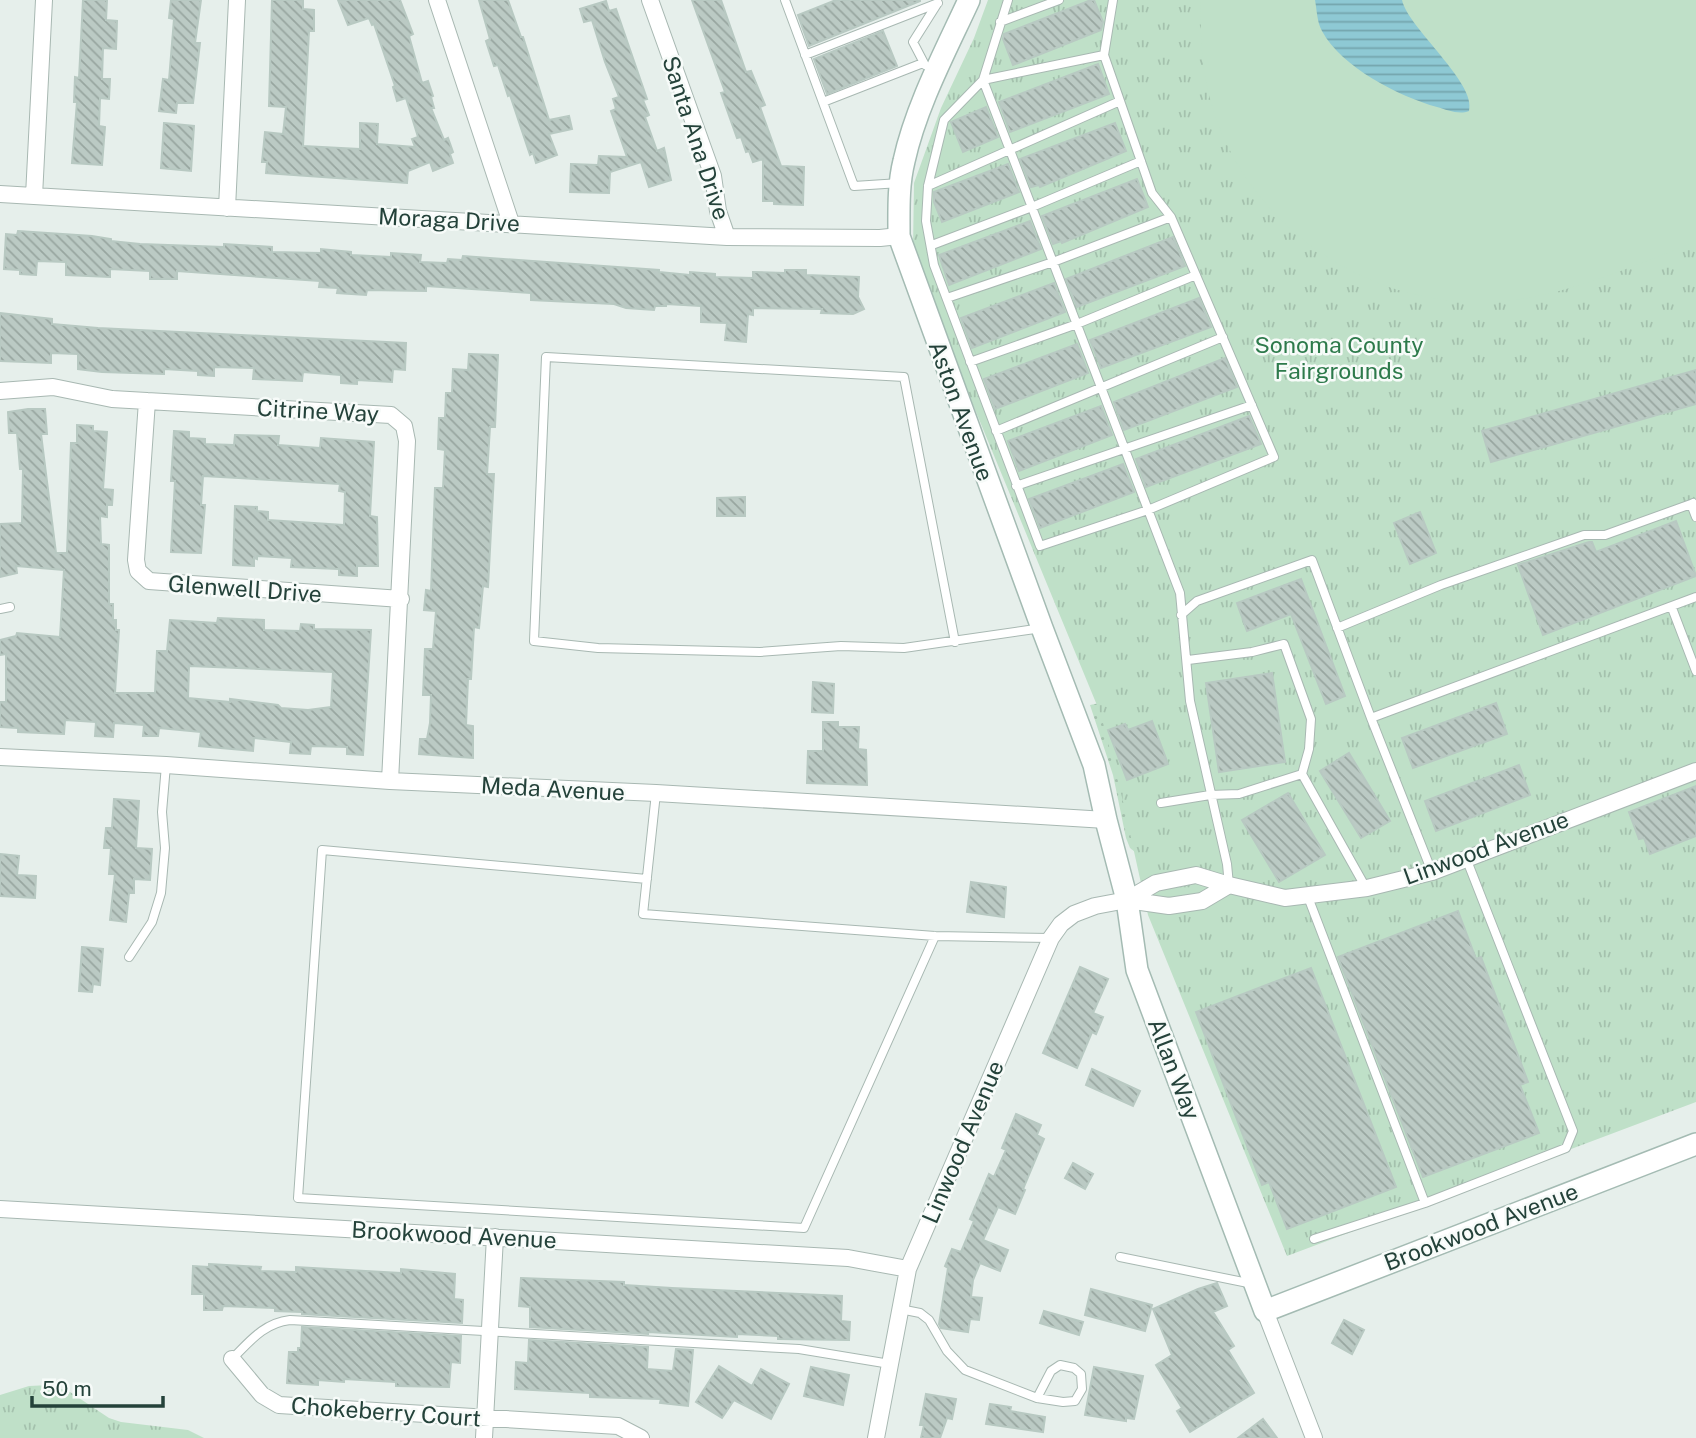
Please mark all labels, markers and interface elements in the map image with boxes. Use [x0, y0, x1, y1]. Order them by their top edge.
street label: Santa Ana Drive [657, 52, 736, 223]
street label: Moraga Drive [378, 202, 521, 237]
park label: Sonoma County Fairgrounds [1254, 331, 1424, 384]
street label: Aston Avenue [924, 337, 999, 484]
street label: Citrine Way [256, 394, 380, 427]
street label: Glenwell Drive [167, 570, 323, 607]
street label: Meda Avenue [480, 771, 626, 806]
street label: Linwood Avenue [1399, 805, 1572, 890]
street label: Allan Way [1143, 1014, 1206, 1123]
street label: Linwood Avenue [916, 1056, 1009, 1227]
street label: Brookwood Avenue [1380, 1177, 1582, 1276]
street label: Brookwood Avenue [351, 1216, 557, 1253]
scale bar [32, 1364, 163, 1408]
text: 50 m [42, 1376, 92, 1401]
street label: Chokeberry Court [290, 1391, 482, 1432]

